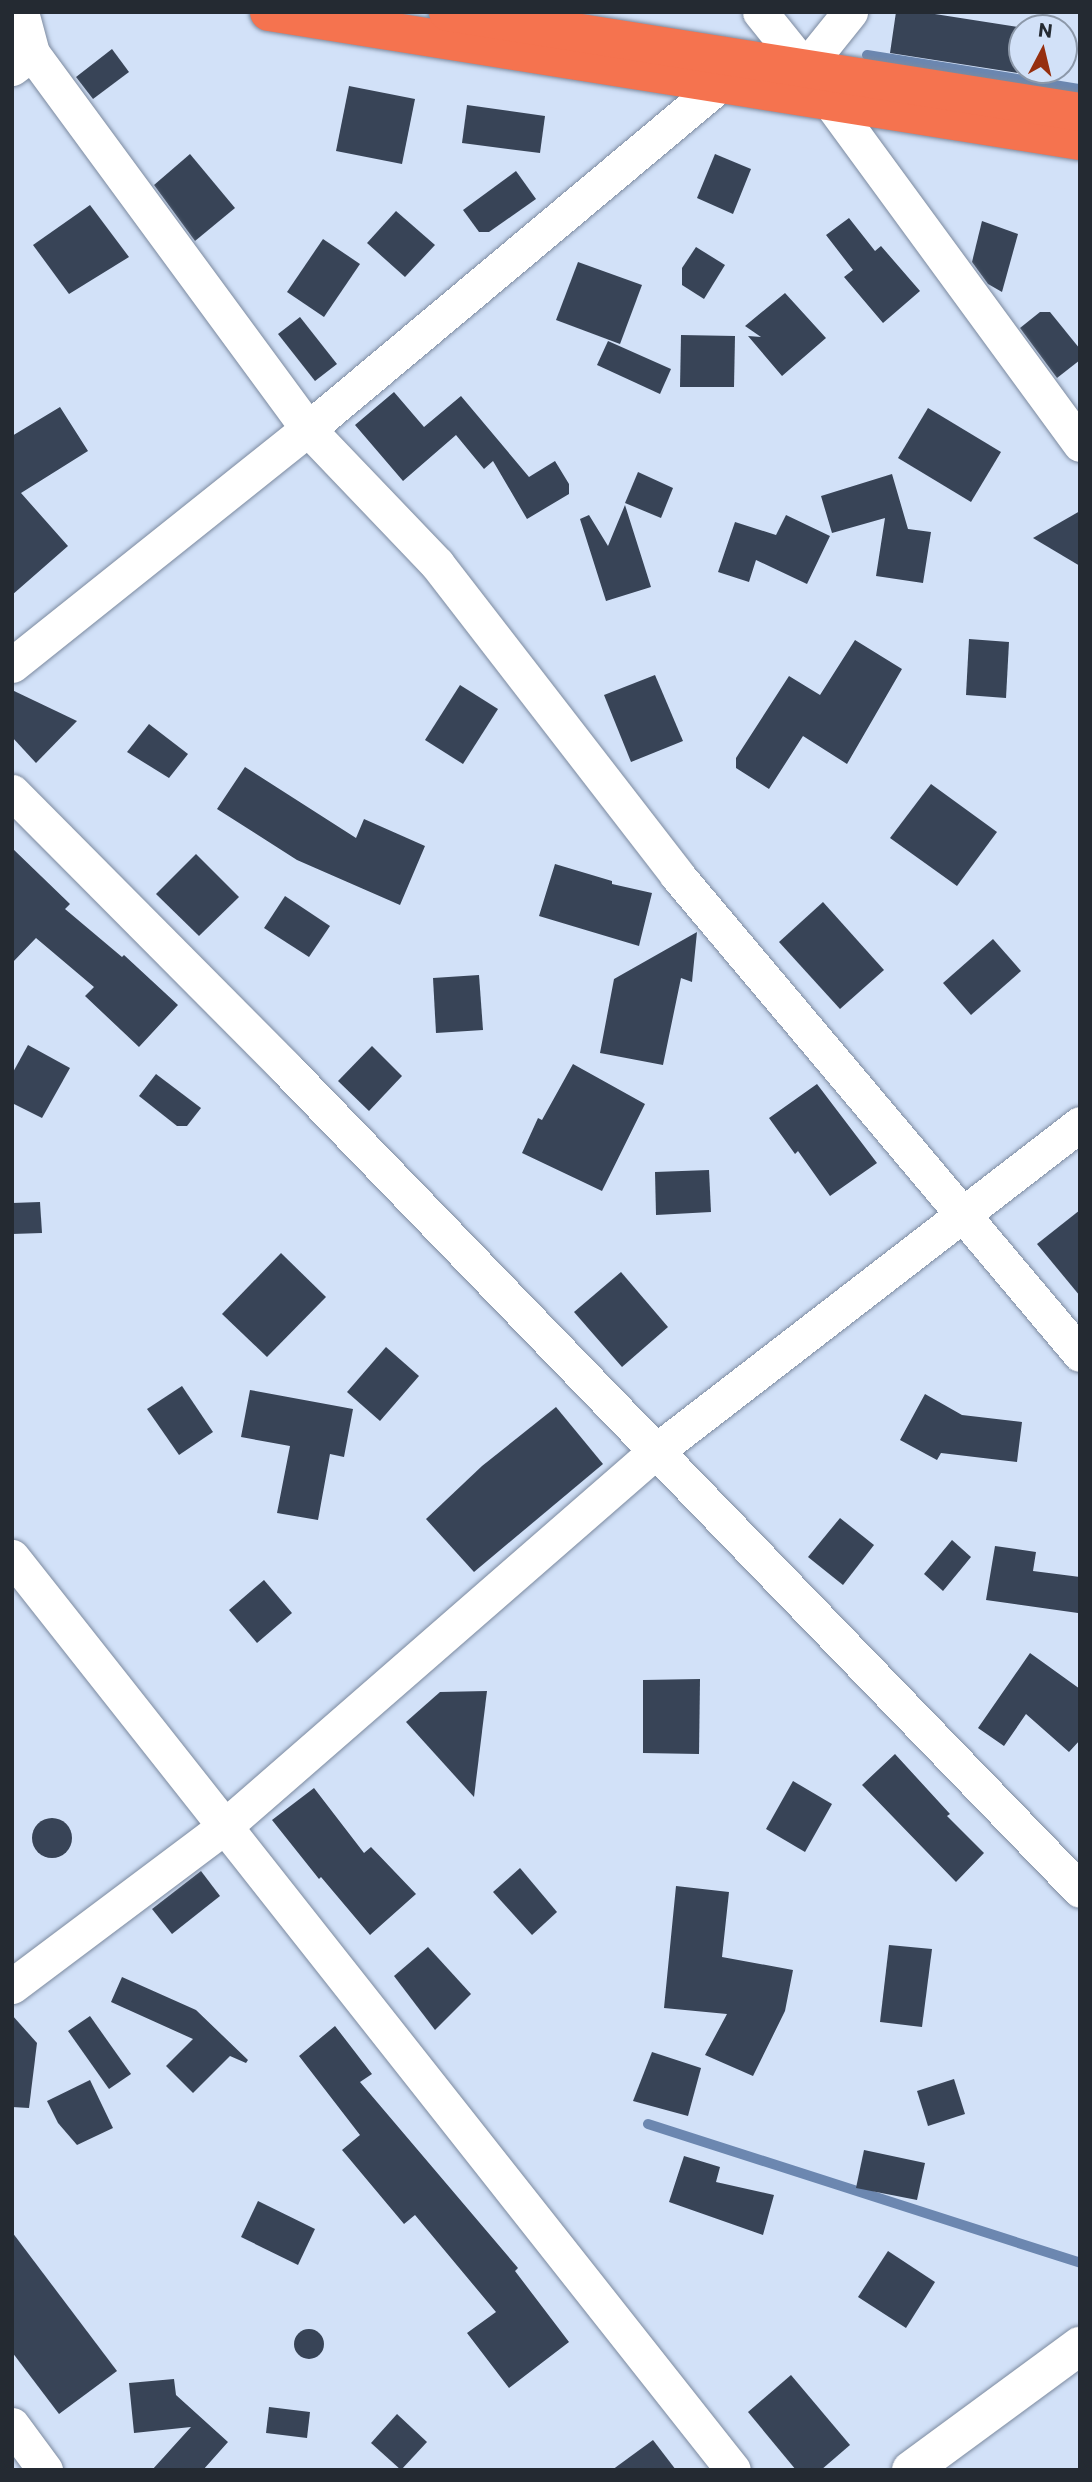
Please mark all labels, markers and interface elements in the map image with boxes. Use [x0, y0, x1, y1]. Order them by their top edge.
north arrow [1008, 14, 1078, 84]
text: N [1037, 17, 1054, 42]

